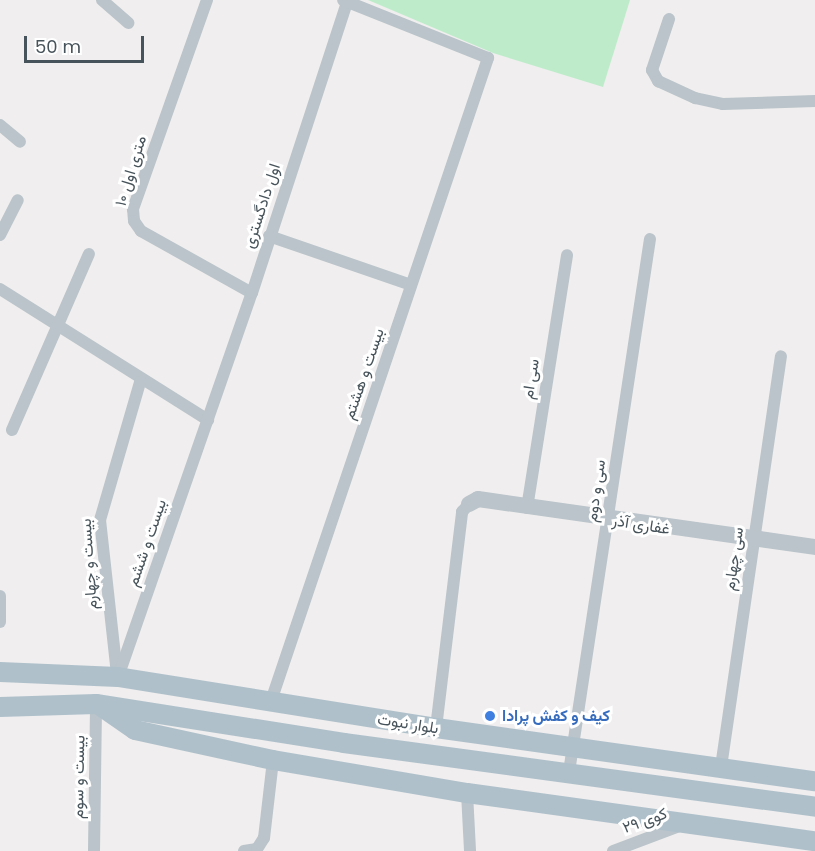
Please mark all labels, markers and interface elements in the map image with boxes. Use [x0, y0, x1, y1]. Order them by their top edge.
scale bar [27, 24, 147, 62]
text: 50 m [35, 34, 81, 59]
street label: ۱۰ متری اول [111, 133, 151, 209]
street label: اول دادگستری [239, 161, 285, 251]
street label: بیست و هشتم [339, 326, 389, 422]
street label: سی ام [518, 357, 544, 401]
street label: سی و دوم [582, 459, 610, 523]
street label: بیست و ششم [123, 497, 171, 589]
street label: غفاری آذر [611, 511, 671, 539]
street label: بیست و چهارم [76, 518, 102, 610]
street label: سی چهارم [720, 526, 748, 592]
place label: کیف و کفش پرادا [502, 706, 610, 726]
marker: کیف و کفش پرادا [483, 709, 497, 723]
street label: بلوار نبوت [376, 710, 440, 738]
street label: بیست و سوم [69, 735, 89, 819]
street label: کوی ۲۹ [620, 804, 670, 838]

